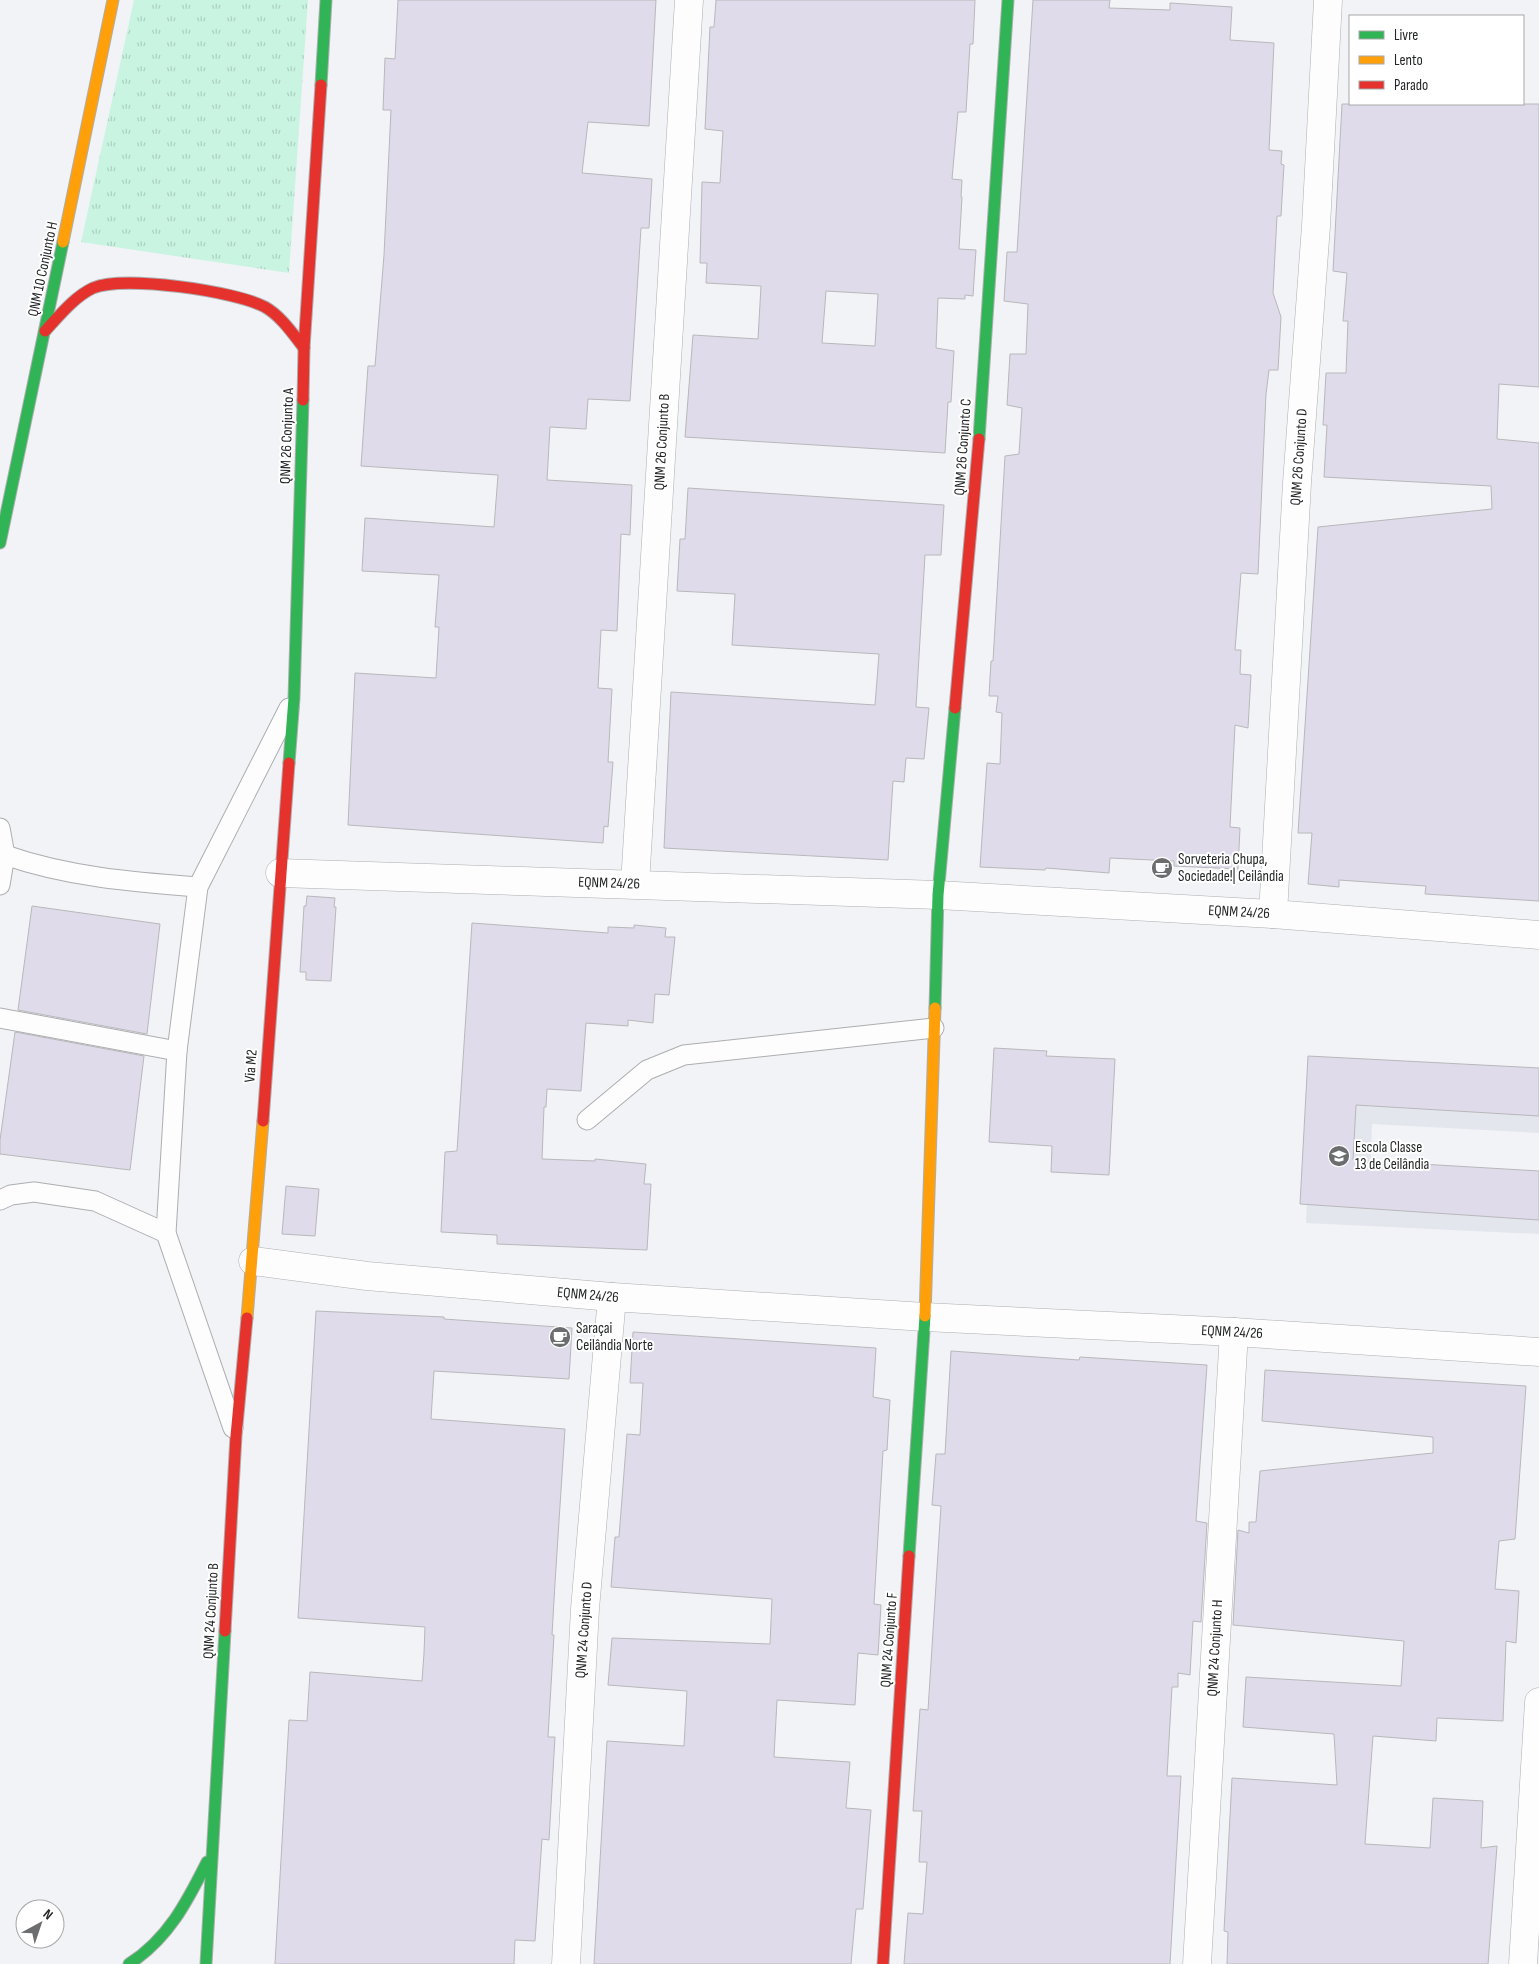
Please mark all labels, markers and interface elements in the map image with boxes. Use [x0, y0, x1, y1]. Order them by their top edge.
legend [1349, 15, 1524, 105]
text: Livre [1394, 26, 1418, 45]
text: Lento [1394, 51, 1423, 70]
text: Parado [1394, 76, 1428, 95]
street label: QNM 10 Conjunto H [24, 220, 62, 318]
street label: QNM 26 Conjunto A [276, 387, 298, 484]
street label: QNM 26 Conjunto B [650, 393, 674, 491]
street label: QNM 26 Conjunto C [950, 398, 976, 496]
street label: QNM 26 Conjunto D [1286, 408, 1312, 506]
place label: Sorveteria Chupa, Sociedade!| Ceilândia [1178, 850, 1284, 886]
cafe icon: Sorveteria Chupa, Sociedade!| Ceilândia [1150, 856, 1174, 880]
street label: EQNM 24/26 [578, 872, 640, 894]
street label: EQNM 24/26 [1208, 901, 1270, 923]
street label: Via M2 [240, 1049, 262, 1083]
place label: Escola Classe 13 de Ceilândia [1355, 1138, 1430, 1174]
school or university icon: Escola Classe 13 de Ceilândia [1327, 1144, 1351, 1168]
street label: EQNM 24/26 [556, 1283, 620, 1307]
place label: Saraçai Ceilândia Norte [576, 1319, 653, 1355]
street label: EQNM 24/26 [1201, 1321, 1263, 1343]
cafe icon: Saraçai Ceilândia Norte [548, 1325, 572, 1349]
street label: QNM 24 Conjunto B [199, 1562, 223, 1659]
street label: QNM 24 Conjunto D [571, 1581, 597, 1679]
street label: QNM 24 Conjunto F [876, 1592, 902, 1688]
street label: QNM 24 Conjunto H [1203, 1599, 1227, 1697]
north arrow [15, 1899, 65, 1949]
text: N [40, 1906, 56, 1923]

